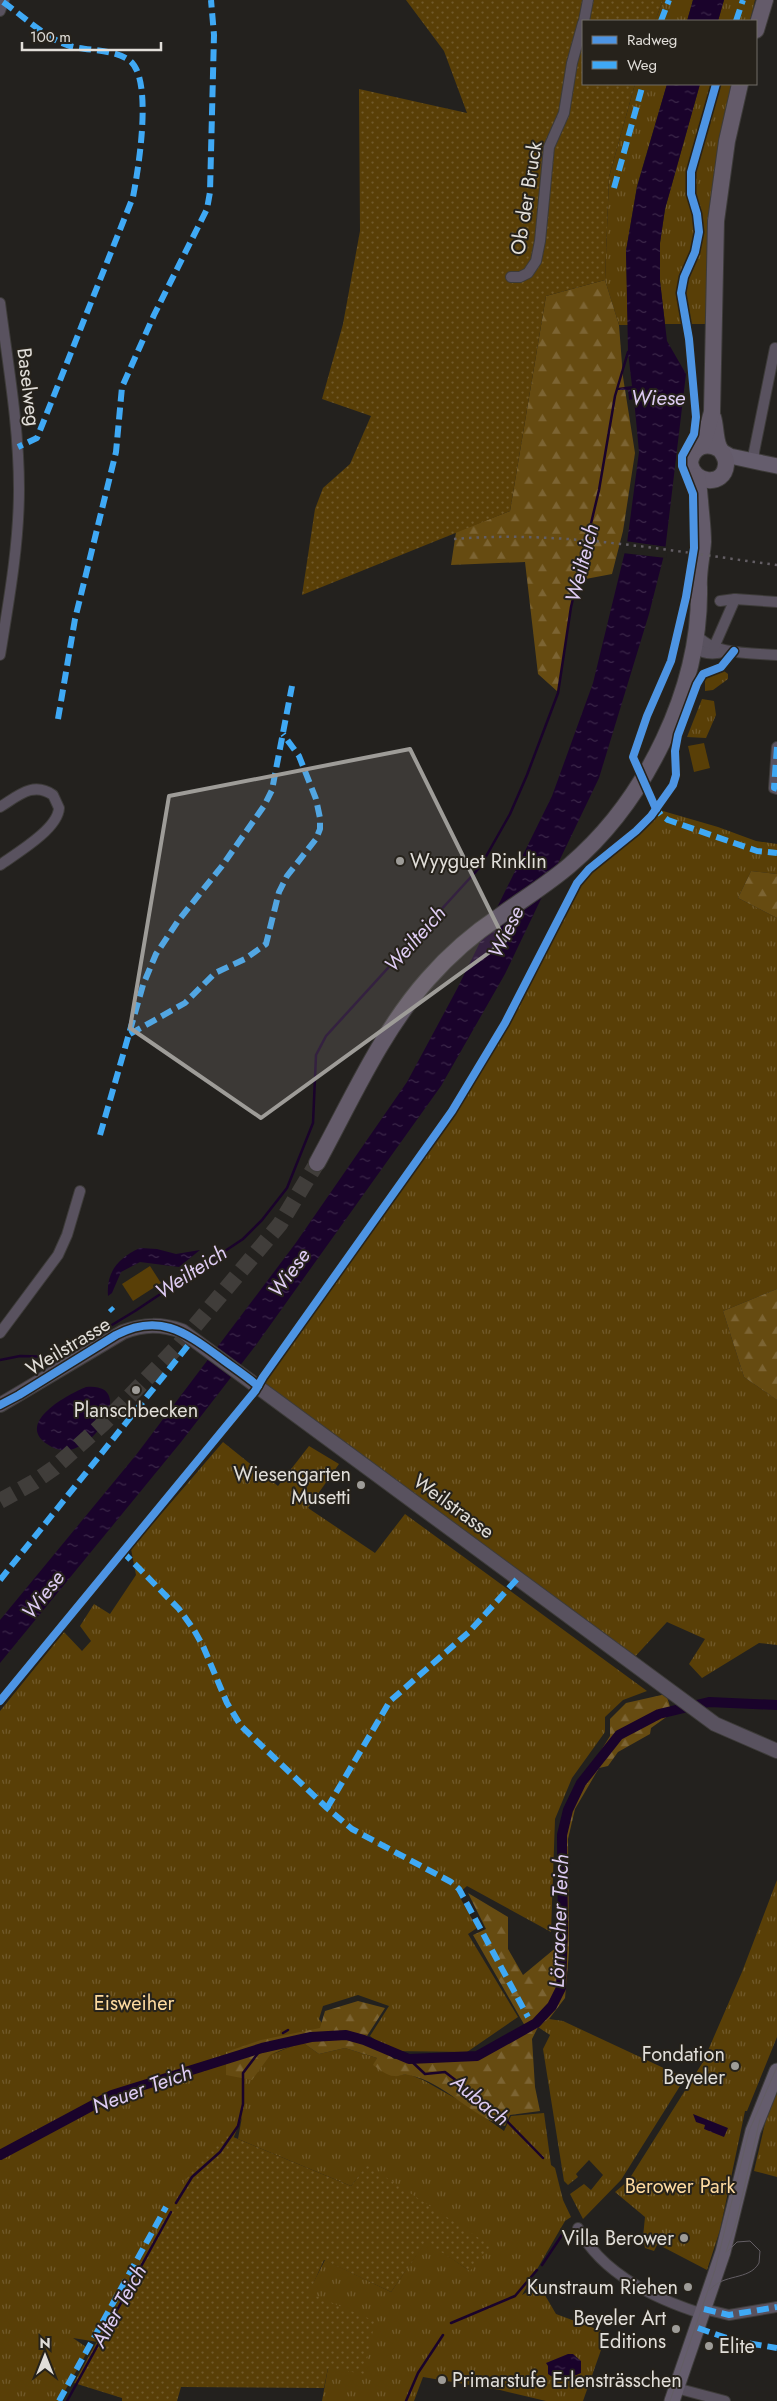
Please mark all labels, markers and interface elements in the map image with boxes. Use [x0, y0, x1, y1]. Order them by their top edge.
scale bar [22, 20, 161, 52]
legend [582, 20, 757, 85]
text: 100 m [30, 26, 71, 48]
text: Radweg [627, 29, 677, 51]
text: Weg [627, 54, 657, 76]
street label: Ob der Bruck [503, 139, 550, 257]
street label: Baselweg [9, 346, 48, 428]
water label: Wiese [631, 383, 686, 413]
water label: Weilteich [558, 521, 606, 605]
place label: Wyyguet Rinklin [410, 847, 547, 876]
marker: Wyyguet Rinklin [394, 855, 406, 867]
water label: Weilteich [377, 899, 453, 979]
water label: Wiese [481, 900, 532, 963]
water label: Weilteich [149, 1238, 233, 1306]
water label: Wiese [261, 1242, 318, 1304]
street label: Weilstrasse [20, 1310, 116, 1383]
marker: Planschbecken [130, 1384, 142, 1396]
place label: Planschbecken [74, 1396, 198, 1425]
place label: Wiesengarten Musetti [233, 1460, 351, 1512]
street label: Weilstrasse [407, 1467, 500, 1546]
marker: Wiesengarten Musetti [355, 1479, 367, 1491]
water label: Wiese [14, 1564, 72, 1626]
water label: Lörracher Teich [542, 1854, 576, 1988]
park label: Eisweiher [94, 1989, 174, 2018]
place label: Fondation Beyeler [642, 2040, 725, 2092]
water label: Neuer Teich [88, 2057, 196, 2121]
marker: Fondation Beyeler [729, 2060, 741, 2072]
water label: Aubach [444, 2067, 516, 2133]
park label: Berower Park [625, 2172, 736, 2201]
place label: Villa Berower [562, 2224, 674, 2253]
marker: Villa Berower [678, 2232, 690, 2244]
water label: Alter Teich [83, 2259, 154, 2354]
place label: Kunstraum Riehen [527, 2273, 678, 2302]
marker: Kunstraum Riehen [682, 2281, 694, 2293]
place label: Beyeler Art Editions [573, 2304, 666, 2356]
marker: Beyeler Art Editions [670, 2323, 682, 2335]
north arrow [20, 2331, 70, 2381]
place label: Elite [719, 2332, 755, 2361]
text: N [39, 2333, 51, 2353]
marker: Elite [703, 2340, 715, 2352]
place label: Primarstufe Erlensträsschen [452, 2366, 682, 2395]
marker: Primarstufe Erlensträsschen [436, 2374, 448, 2386]

